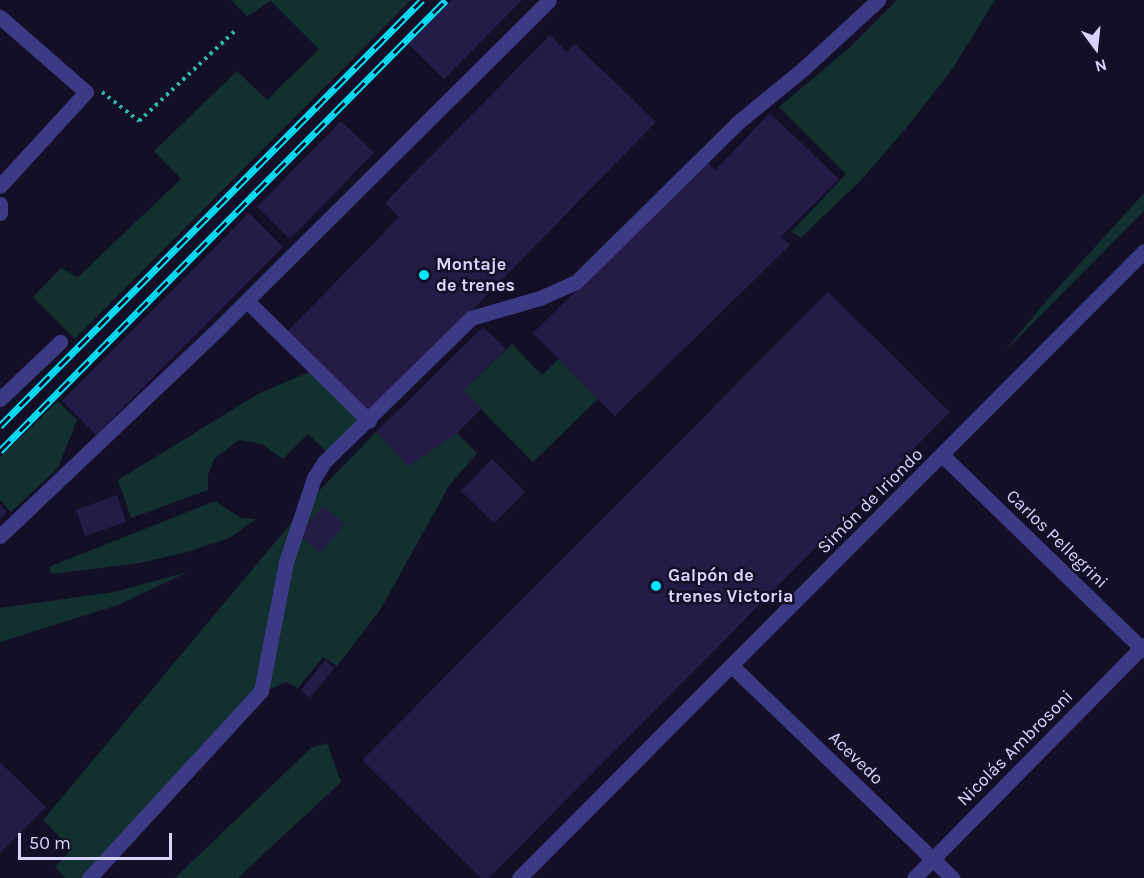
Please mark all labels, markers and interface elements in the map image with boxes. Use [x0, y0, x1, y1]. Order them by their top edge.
north arrow [1066, 18, 1126, 78]
text: N [1093, 55, 1109, 77]
place label: Montaje de trenes [436, 254, 515, 296]
marker: Montaje de trenes [417, 268, 431, 282]
street label: Simón de Iriondo [813, 444, 927, 558]
street label: Carlos Pellegrini [1002, 485, 1112, 593]
place label: Galpón de trenes Victoria [668, 565, 794, 608]
marker: Galpón de trenes Victoria [649, 579, 663, 593]
street label: Nicolás Ambrosoni [952, 685, 1078, 811]
street label: Acevedo [824, 727, 888, 789]
scale bar [21, 821, 176, 859]
text: 50 m [29, 832, 71, 854]

